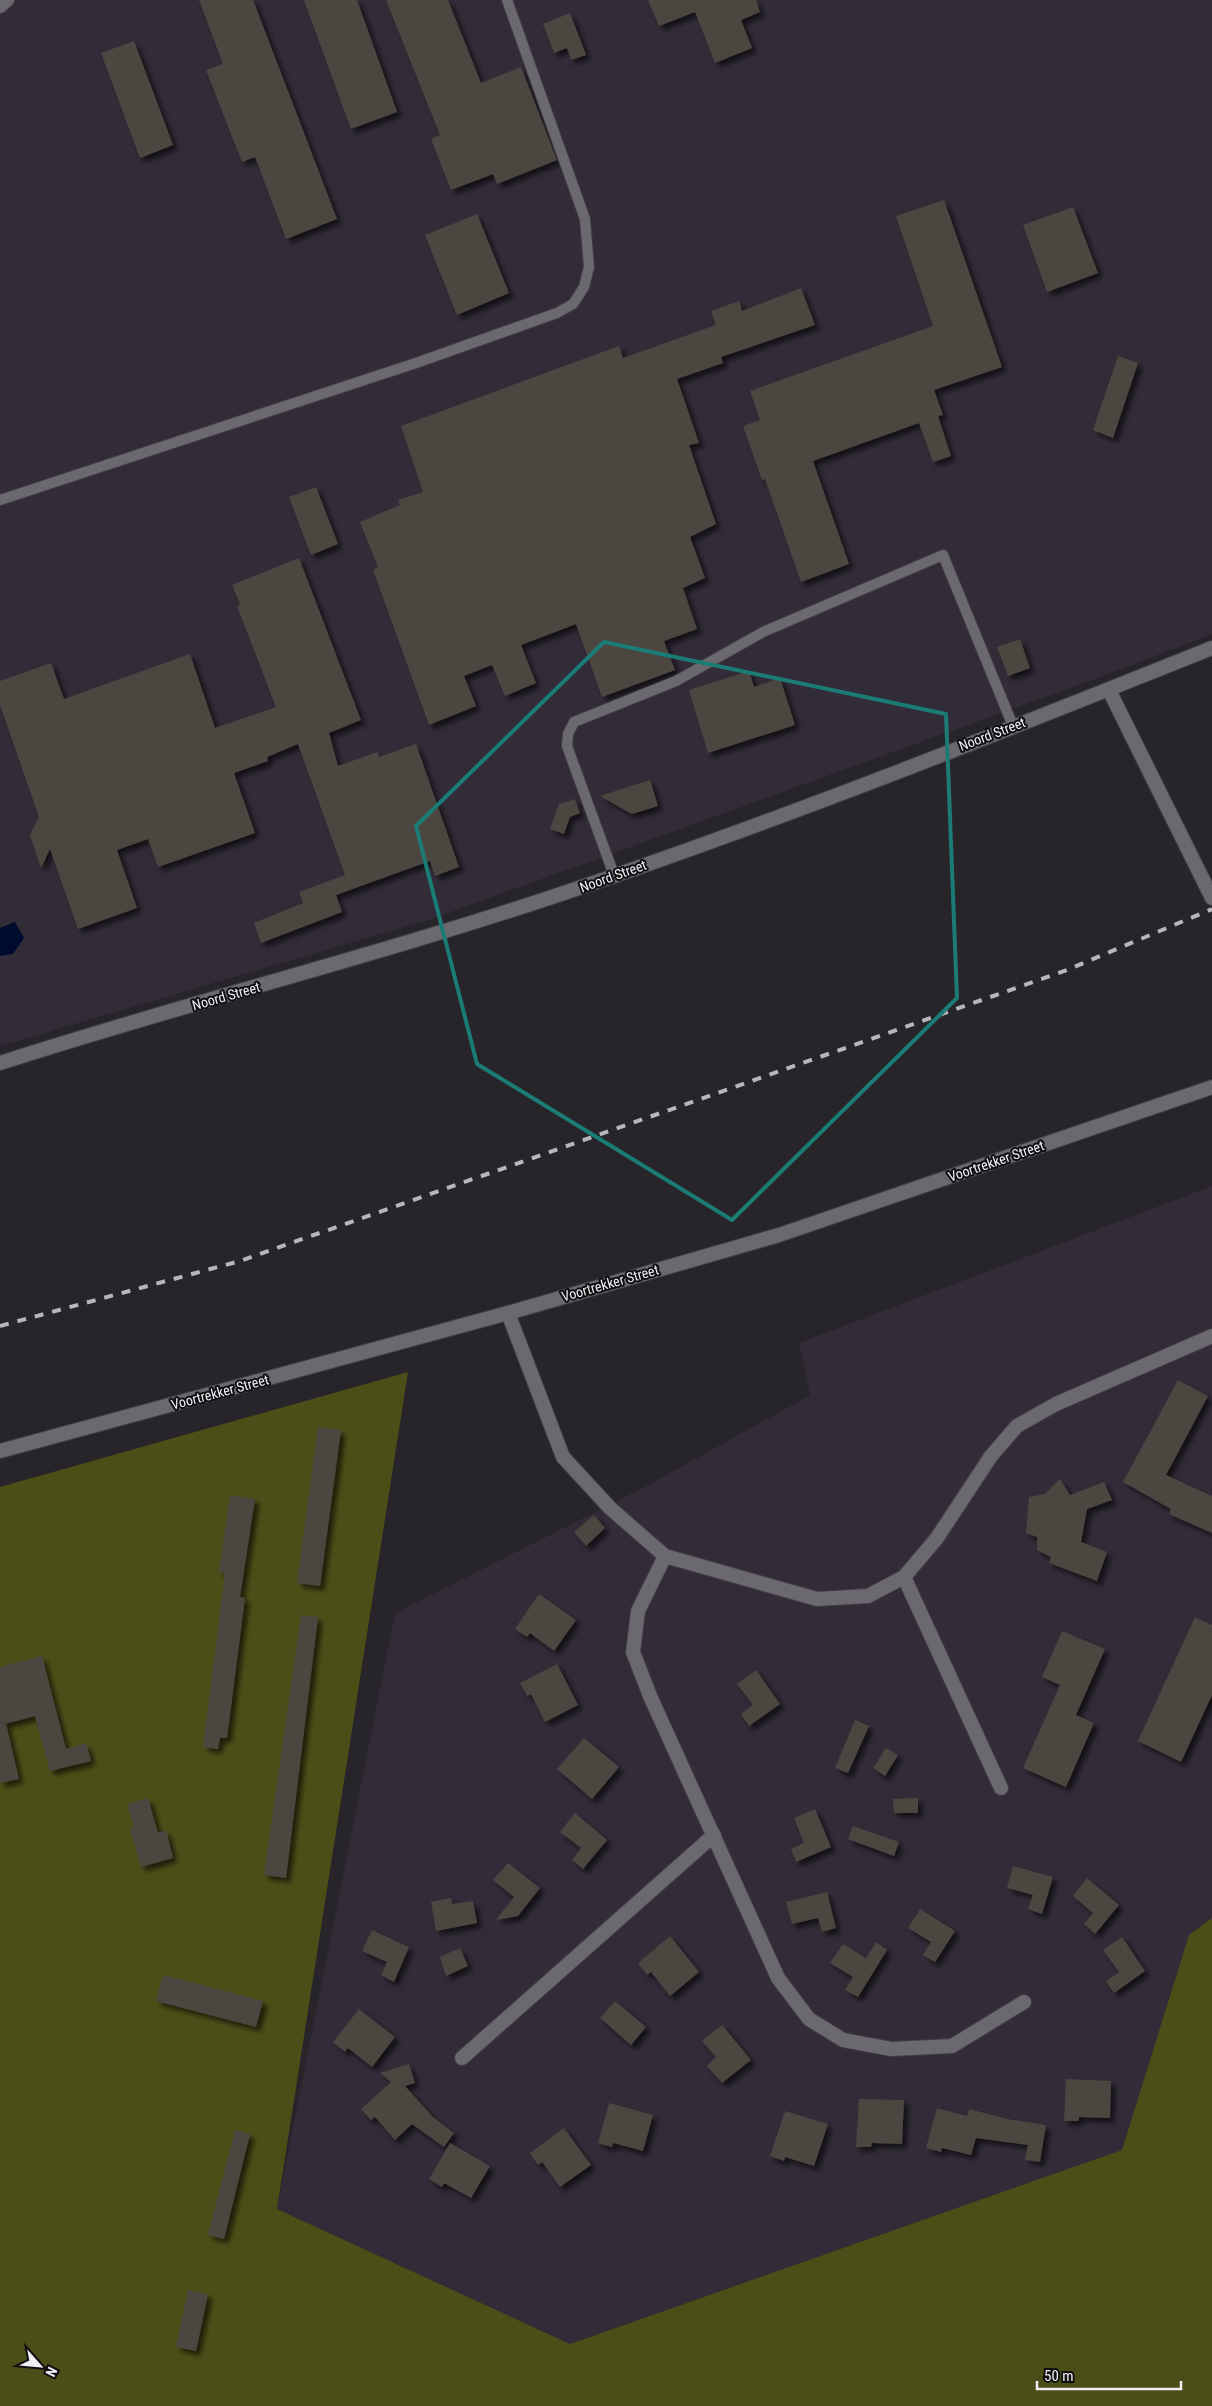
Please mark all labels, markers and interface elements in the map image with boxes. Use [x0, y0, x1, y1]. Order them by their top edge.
street label: Noord Street [957, 714, 1027, 754]
street label: Noord Street [577, 857, 649, 895]
street label: Noord Street [190, 979, 262, 1013]
street label: Voortrekker Street [946, 1137, 1046, 1185]
street label: Voortrekker Street [560, 1261, 660, 1305]
street label: Voortrekker Street [169, 1371, 271, 1413]
north arrow [15, 2341, 65, 2391]
scale bar [1037, 2358, 1181, 2390]
text: N [43, 2364, 61, 2379]
text: 50 m [1044, 2367, 1074, 2385]

